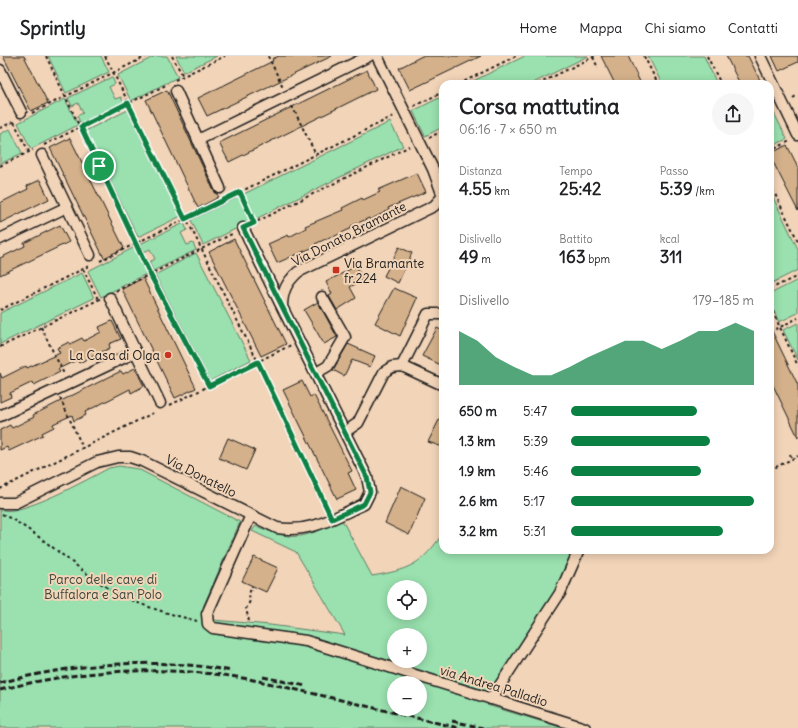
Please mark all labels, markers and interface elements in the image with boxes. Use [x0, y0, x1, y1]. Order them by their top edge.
text: Sprintly [20, 16, 86, 40]
text: Home [519, 19, 557, 37]
text: Mappa [579, 19, 622, 37]
text: Chi siamo [644, 19, 706, 37]
text: Contatti [728, 19, 778, 37]
text: Corsa mattutina [459, 92, 620, 120]
button: share [712, 93, 754, 135]
text: 06:16 · 7 × 650 m [459, 121, 557, 138]
pin [82, 149, 116, 183]
icon: arrive [88, 155, 110, 177]
text: Distanza [459, 164, 502, 178]
text: Tempo [559, 164, 592, 178]
text: Passo [660, 164, 688, 178]
text: 4.55 [459, 178, 492, 200]
text: 25:42 [559, 178, 601, 200]
text: 5:39 [660, 178, 693, 200]
text: km [492, 184, 510, 198]
text: /km [693, 184, 715, 198]
street label: Via Donato Bramante [289, 198, 409, 270]
text: Dislivello [459, 232, 502, 246]
text: Battito [559, 232, 593, 246]
text: kcal [660, 232, 679, 246]
text: 49 [459, 246, 479, 268]
text: 163 [559, 246, 586, 268]
text: 311 [660, 246, 683, 268]
text: m [479, 252, 491, 266]
text: bpm [586, 252, 610, 266]
place label: Via Bramante fr.224 [344, 255, 424, 287]
marker: Via Bramante fr.224 [331, 265, 341, 275]
text: Dislivello [459, 292, 509, 309]
text: 179–185 m [693, 292, 754, 309]
place label: La Casa di Olga [69, 347, 160, 364]
marker: La Casa di Olga [163, 350, 173, 360]
text: 650 m [459, 403, 497, 420]
text: 5:47 [523, 403, 547, 420]
text: 1.3 km [459, 433, 495, 450]
text: 5:39 [523, 433, 548, 450]
street label: Via Donatello [163, 451, 239, 501]
text: 1.9 km [459, 463, 495, 480]
text: 5:46 [523, 463, 548, 480]
text: 2.6 km [459, 493, 497, 510]
text: 5:17 [523, 493, 545, 510]
text: 3.2 km [459, 523, 497, 540]
text: 5:31 [523, 523, 546, 540]
park label: Parco delle cave di Buffalora e San Polo [44, 571, 162, 603]
map controls [387, 580, 427, 716]
button: locate [387, 580, 427, 620]
button: + [387, 628, 427, 668]
street label: via Andrea Palladio [438, 662, 550, 710]
button: − [387, 676, 427, 716]

